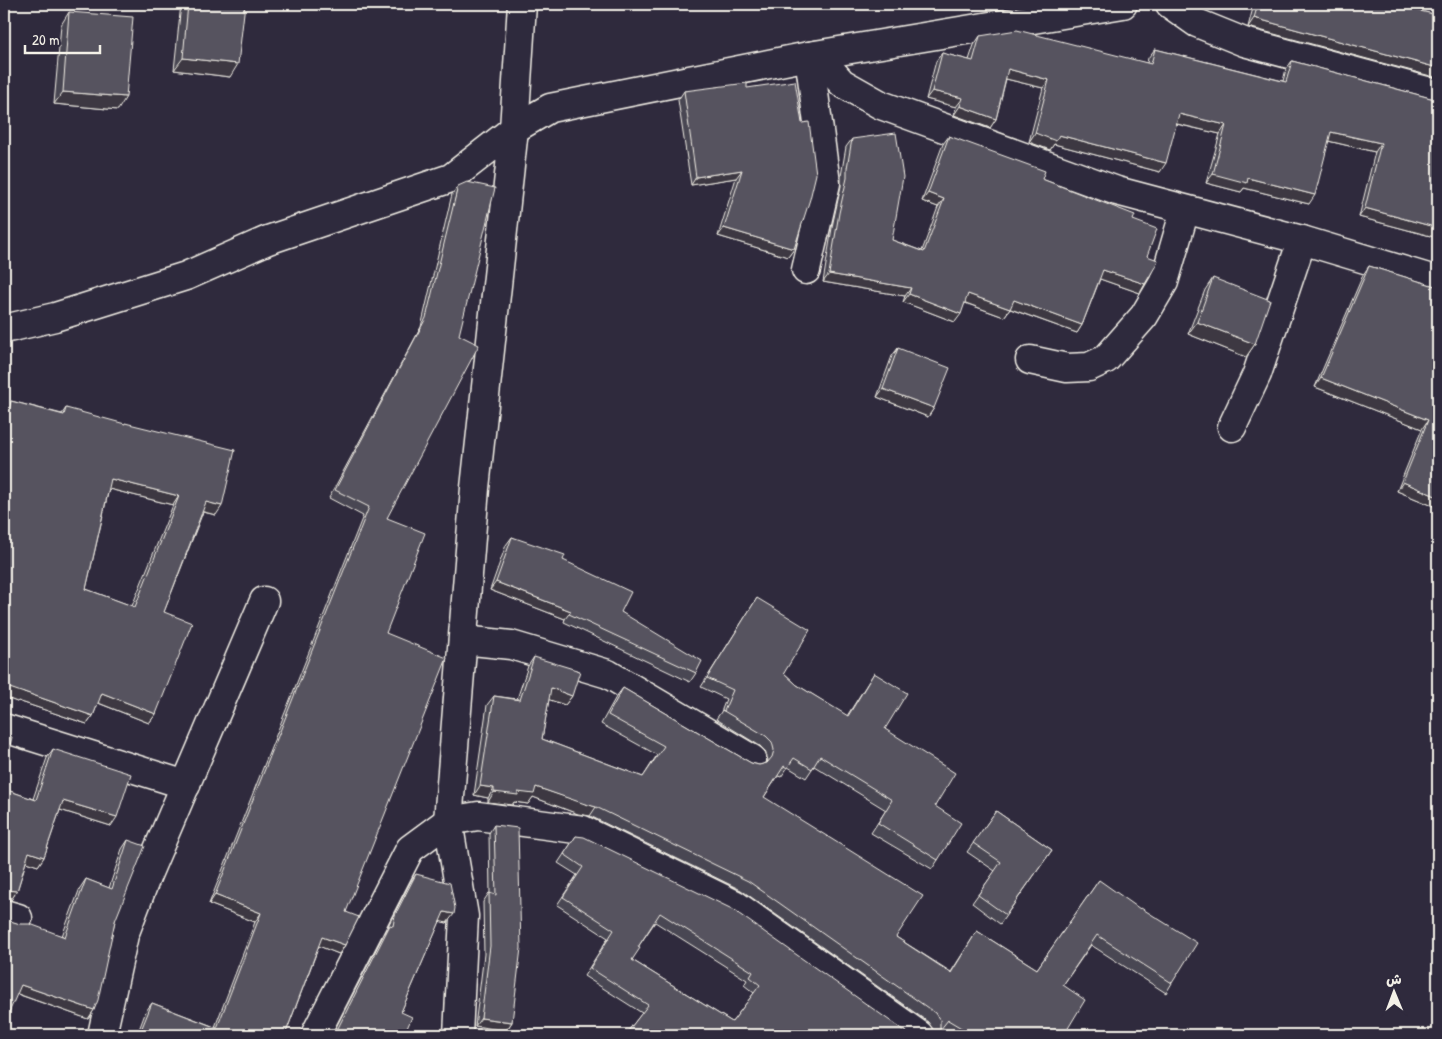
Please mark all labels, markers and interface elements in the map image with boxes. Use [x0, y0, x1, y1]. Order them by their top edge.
scale bar [25, 22, 100, 54]
text: 20 m [32, 29, 59, 50]
north arrow [1370, 966, 1420, 1016]
text: ش [1386, 969, 1402, 988]

